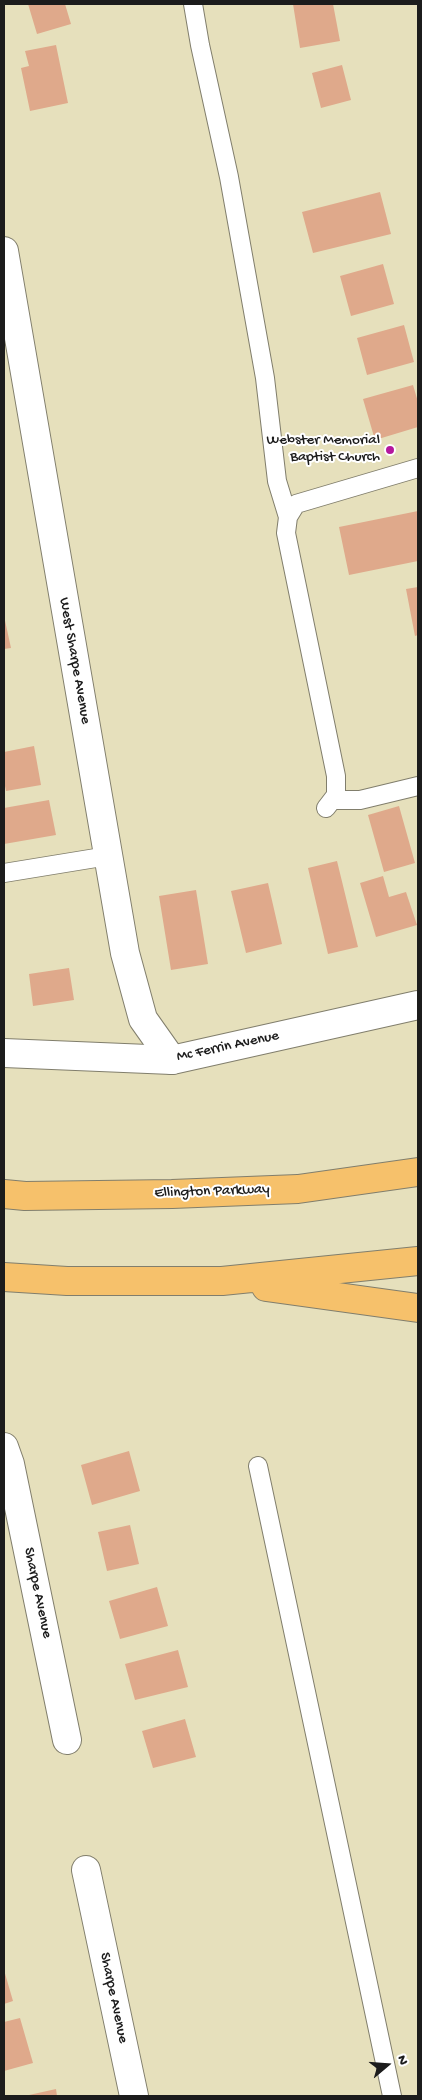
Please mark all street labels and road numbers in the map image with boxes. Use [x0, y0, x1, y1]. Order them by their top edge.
street label: West Sharpe Avenue [54, 596, 94, 726]
street label: Mc Ferrin Avenue [175, 1027, 281, 1067]
street label: Ellington Parkway [154, 1181, 270, 1203]
street label: Sharpe Avenue [19, 1546, 55, 1640]
street label: Sharpe Avenue [95, 1951, 131, 2045]

